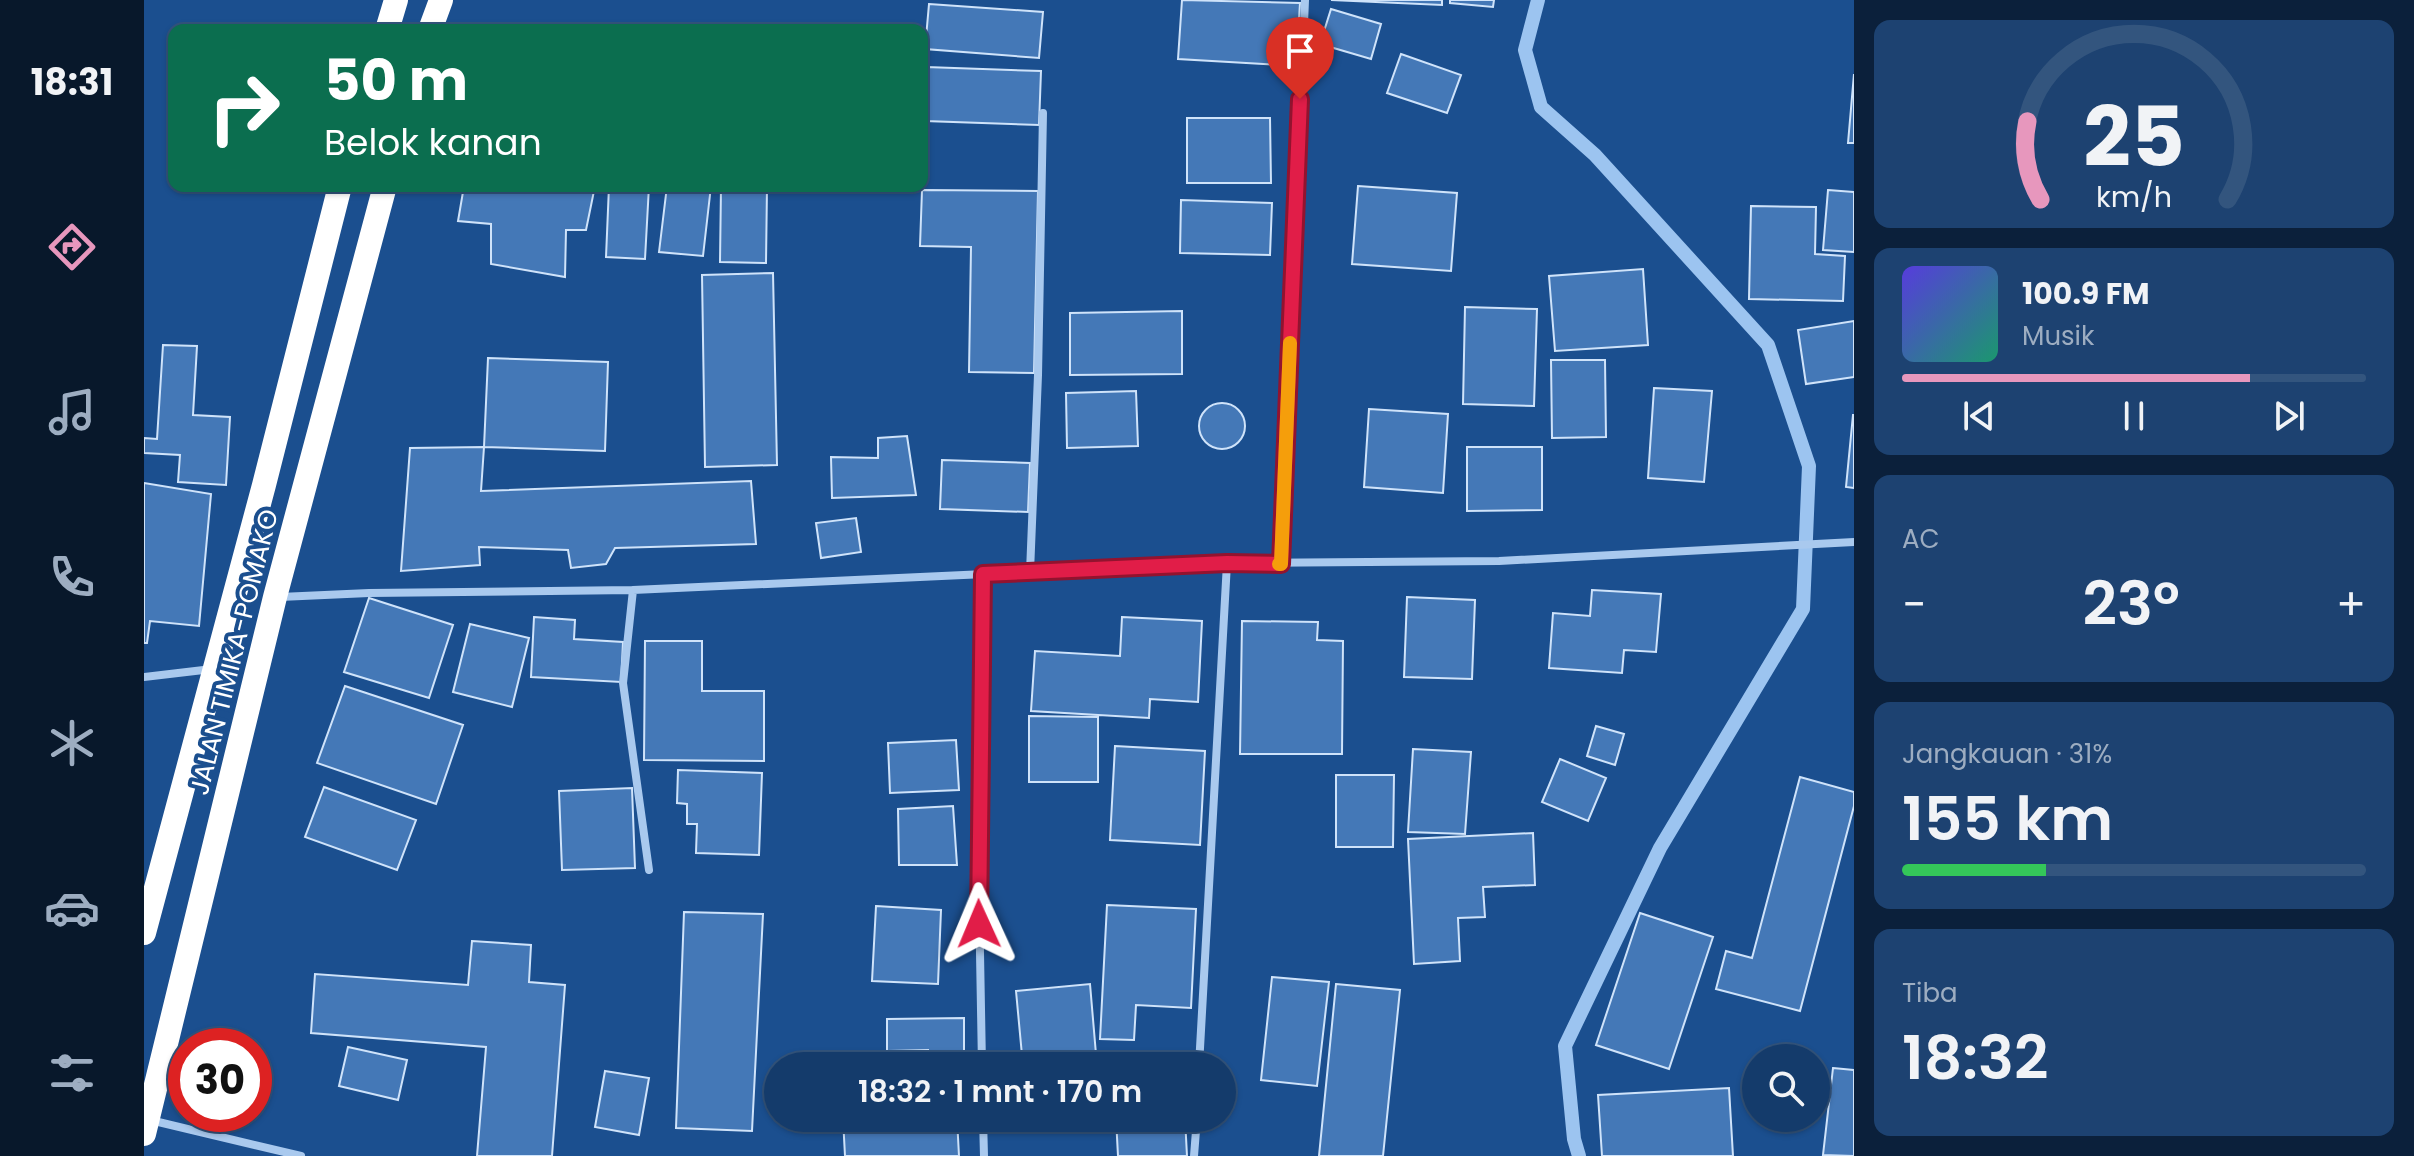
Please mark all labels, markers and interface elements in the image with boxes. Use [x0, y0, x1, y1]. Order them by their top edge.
pin [1266, 17, 1334, 99]
icon: arrive [1278, 29, 1322, 73]
text: 50 m [324, 41, 468, 120]
icon: right [192, 56, 296, 160]
text: 18:31 [31, 57, 113, 108]
text: 25 [2083, 79, 2185, 195]
text: Belok kanan [324, 117, 542, 168]
text: km/h [2096, 177, 2172, 217]
icon: directions [44, 219, 100, 275]
text: 100.9 FM [2022, 272, 2150, 315]
text: Musik [2022, 318, 2094, 354]
icon: music [44, 384, 100, 440]
icon: previous [1957, 394, 2001, 438]
icon: pause [2112, 394, 2156, 438]
icon: next [2267, 394, 2311, 438]
street label: JALAN TIMIKA-POMAKO [181, 505, 287, 799]
text: AC [1902, 521, 1940, 557]
icon: phone [44, 549, 100, 605]
text: 23° [2083, 562, 2180, 646]
text: − [1902, 574, 1926, 635]
text: + [2336, 574, 2366, 635]
icon: climate [44, 715, 100, 771]
text: Jangkauan · 31% [1902, 736, 2112, 772]
text: 155 km [1902, 777, 2113, 861]
icon: car [44, 880, 100, 936]
position arrow [937, 882, 1021, 966]
text: Tiba [1902, 975, 1958, 1011]
text: 18:32 [1902, 1016, 2048, 1100]
speed limit sign: 30 [168, 1028, 272, 1132]
map controls [1742, 1044, 1830, 1132]
button: search [1742, 1044, 1830, 1132]
icon: filters [44, 1045, 100, 1101]
text: 18:32 · 1 mnt · 170 m [858, 1070, 1142, 1113]

